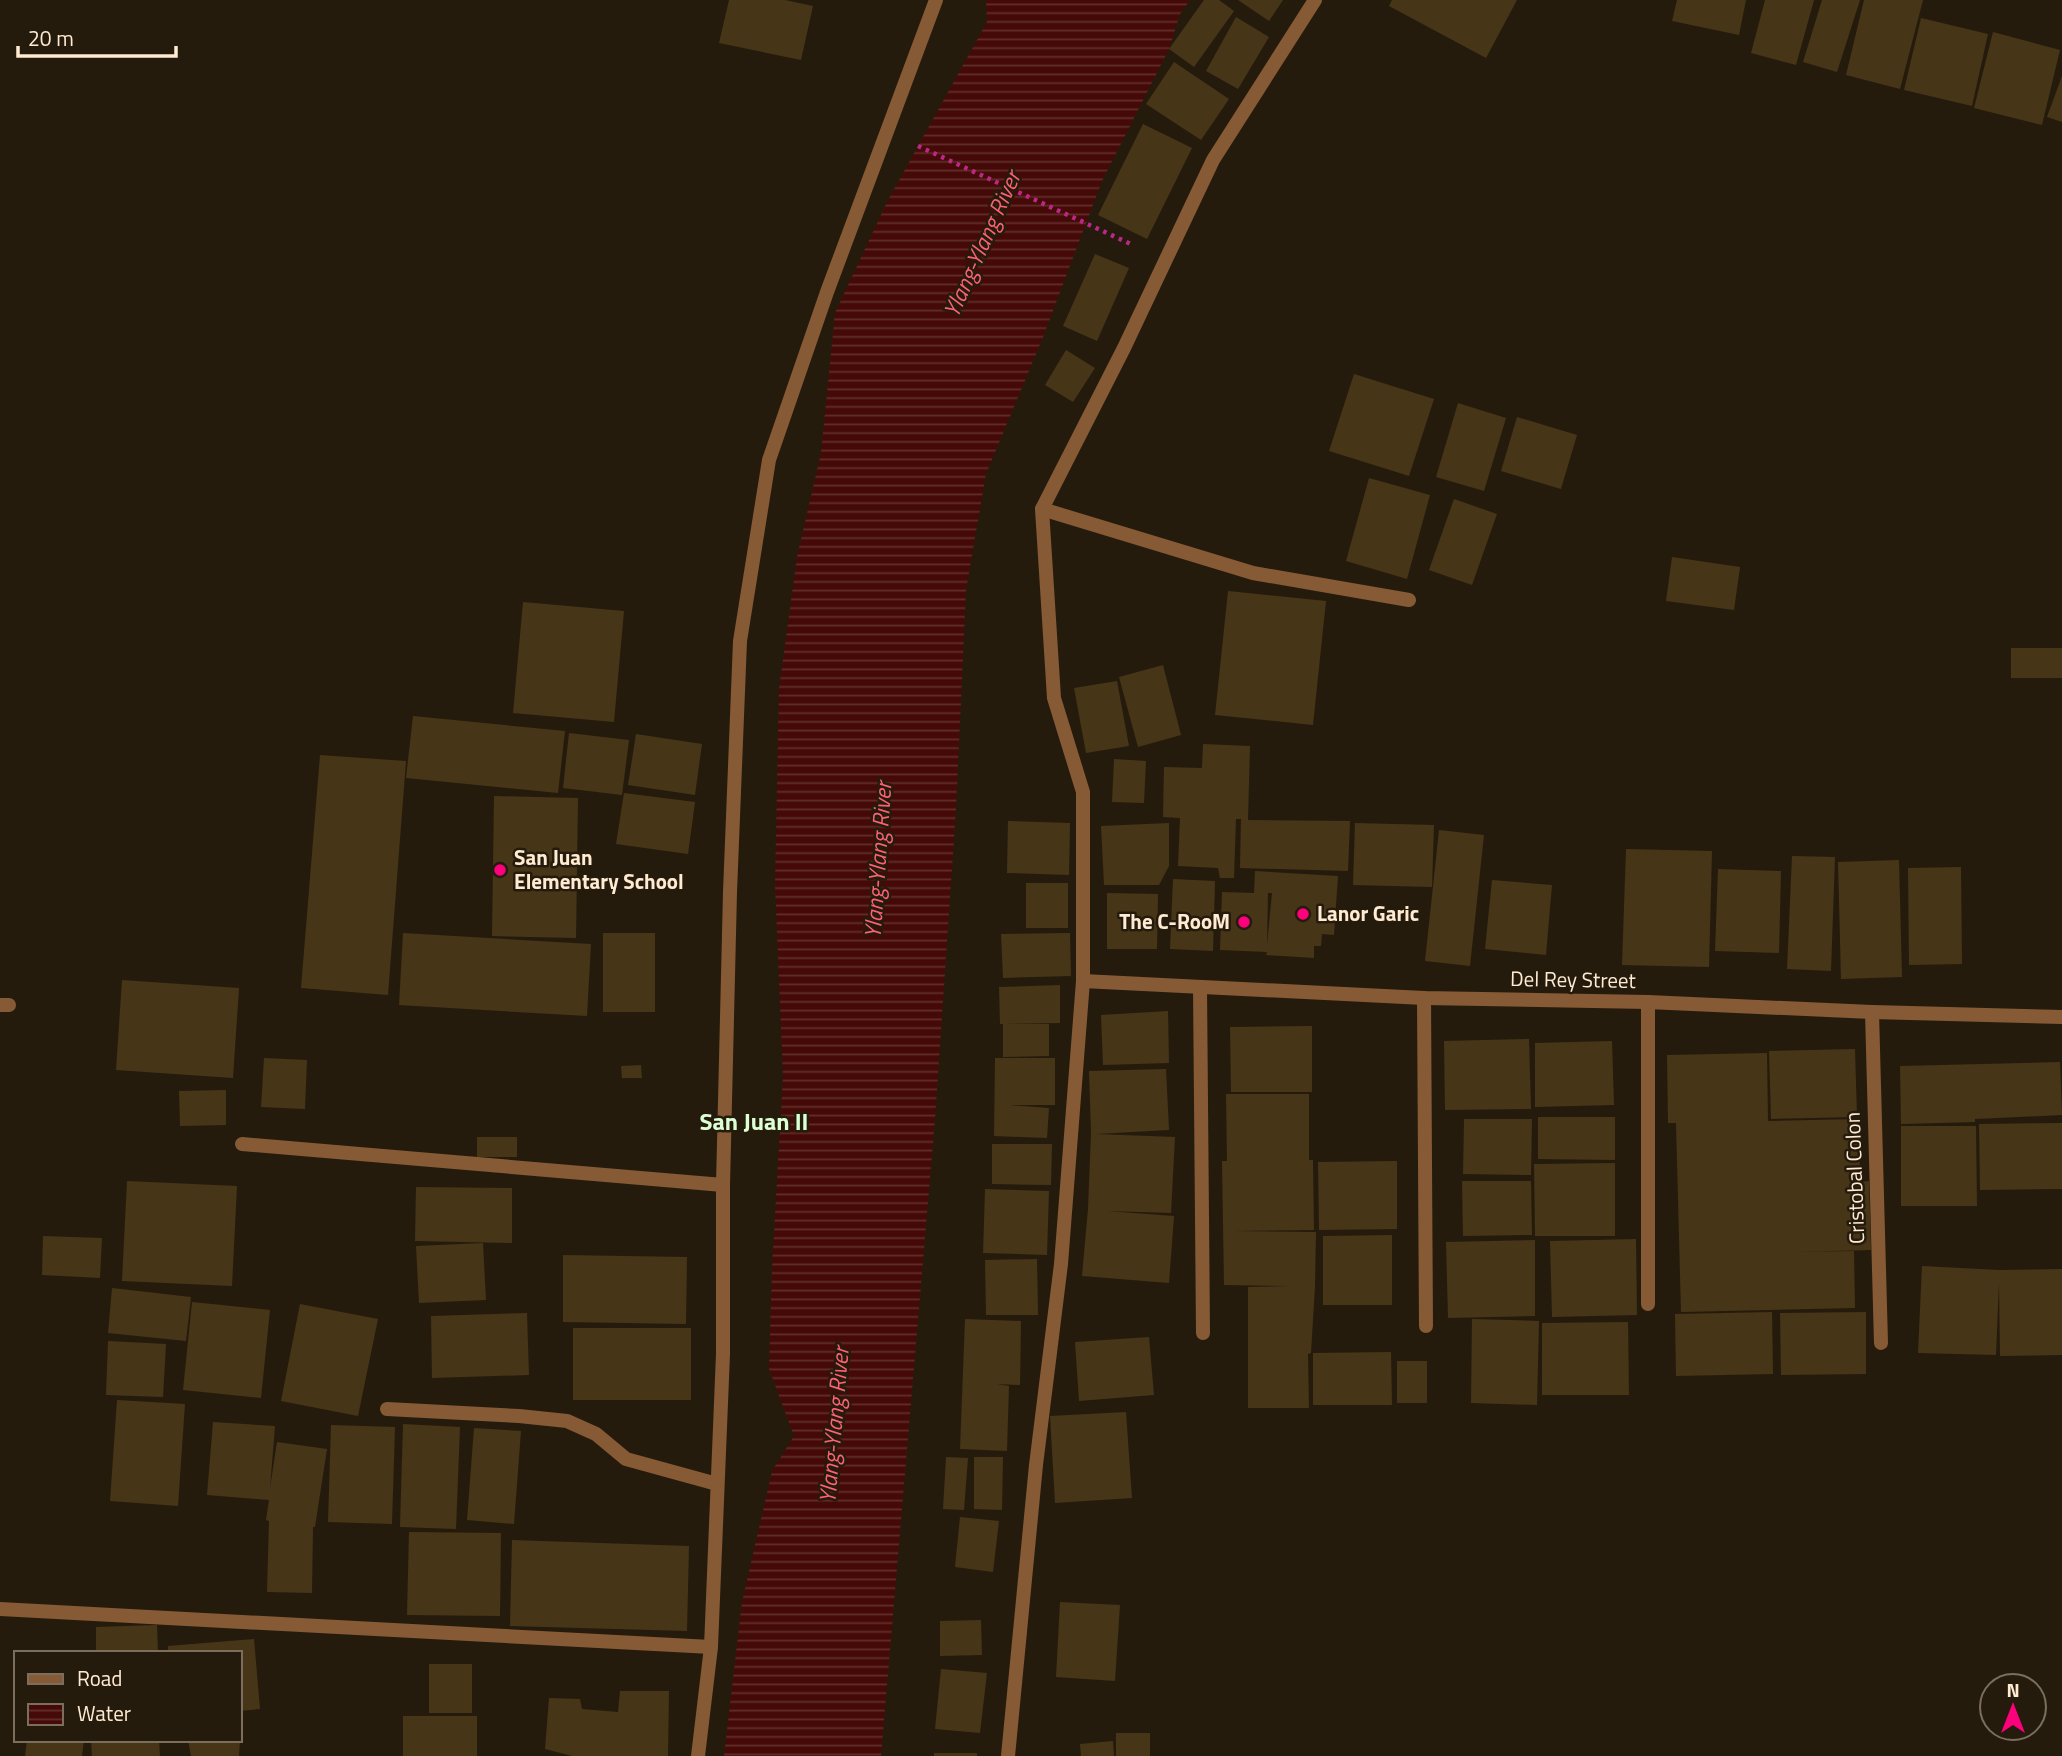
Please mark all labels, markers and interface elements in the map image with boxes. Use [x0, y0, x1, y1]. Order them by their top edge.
scale bar [18, 14, 175, 58]
text: 20 m [28, 22, 74, 54]
water label: Ylang-Ylang River [934, 163, 1031, 323]
water label: Ylang-Ylang River [855, 778, 901, 939]
place label: San Juan Elementary School [514, 841, 684, 897]
marker: San Juan Elementary School [492, 862, 508, 878]
place label: Lanor Garic [1317, 897, 1419, 929]
place label: The C-RooM [1119, 905, 1230, 937]
marker: Lanor Garic [1295, 906, 1311, 922]
marker: The C-RooM [1236, 914, 1252, 930]
street label: Del Rey Street [1510, 962, 1637, 996]
district label: San Juan II [700, 1103, 808, 1139]
street label: Cristobal Colon [1836, 1112, 1872, 1245]
water label: Ylang-Ylang River [809, 1343, 858, 1505]
legend [14, 1651, 242, 1742]
text: Road [77, 1662, 122, 1694]
north arrow [1978, 1672, 2048, 1742]
text: N [2006, 1675, 2020, 1704]
text: Water [77, 1697, 131, 1729]

